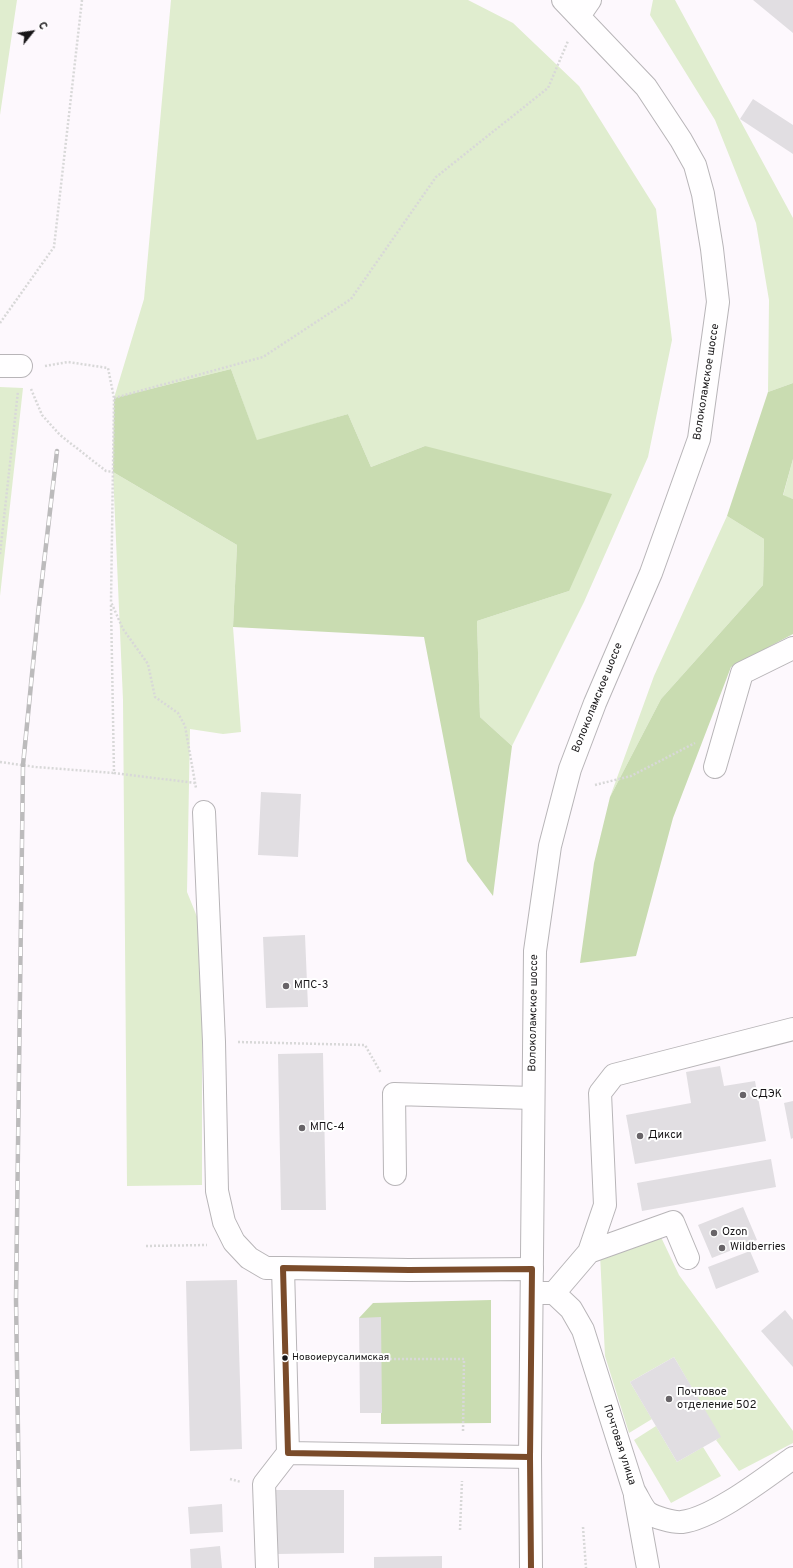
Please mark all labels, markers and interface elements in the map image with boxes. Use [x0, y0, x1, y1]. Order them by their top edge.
north arrow [12, 12, 52, 52]
text: С [35, 19, 50, 33]
street label: Волоколамское шоссе [691, 323, 723, 441]
street label: Волоколамское шоссе [570, 641, 626, 755]
street label: Волоколамское шоссе [526, 954, 542, 1072]
place label: МПС-3 [294, 979, 328, 993]
marker: МПС-3 [281, 981, 291, 991]
place label: СДЭК [751, 1088, 782, 1102]
marker: СДЭК [738, 1090, 748, 1100]
place label: МПС-4 [310, 1121, 345, 1135]
marker: МПС-4 [297, 1123, 307, 1133]
place label: Дикси [648, 1129, 682, 1143]
marker: Дикси [635, 1131, 645, 1141]
place label: Ozon [722, 1226, 748, 1240]
marker: Ozon [709, 1228, 719, 1238]
place label: Wildberries [730, 1241, 786, 1255]
marker: Wildberries [717, 1243, 727, 1253]
place label: Новоиерусалимская [292, 1352, 389, 1364]
marker: Новоиерусалимская [280, 1353, 290, 1363]
place label: Почтовое отделение 502 [677, 1386, 756, 1412]
marker: Почтовое отделение 502 [664, 1394, 674, 1404]
street label: Почтовая улица [600, 1403, 638, 1487]

